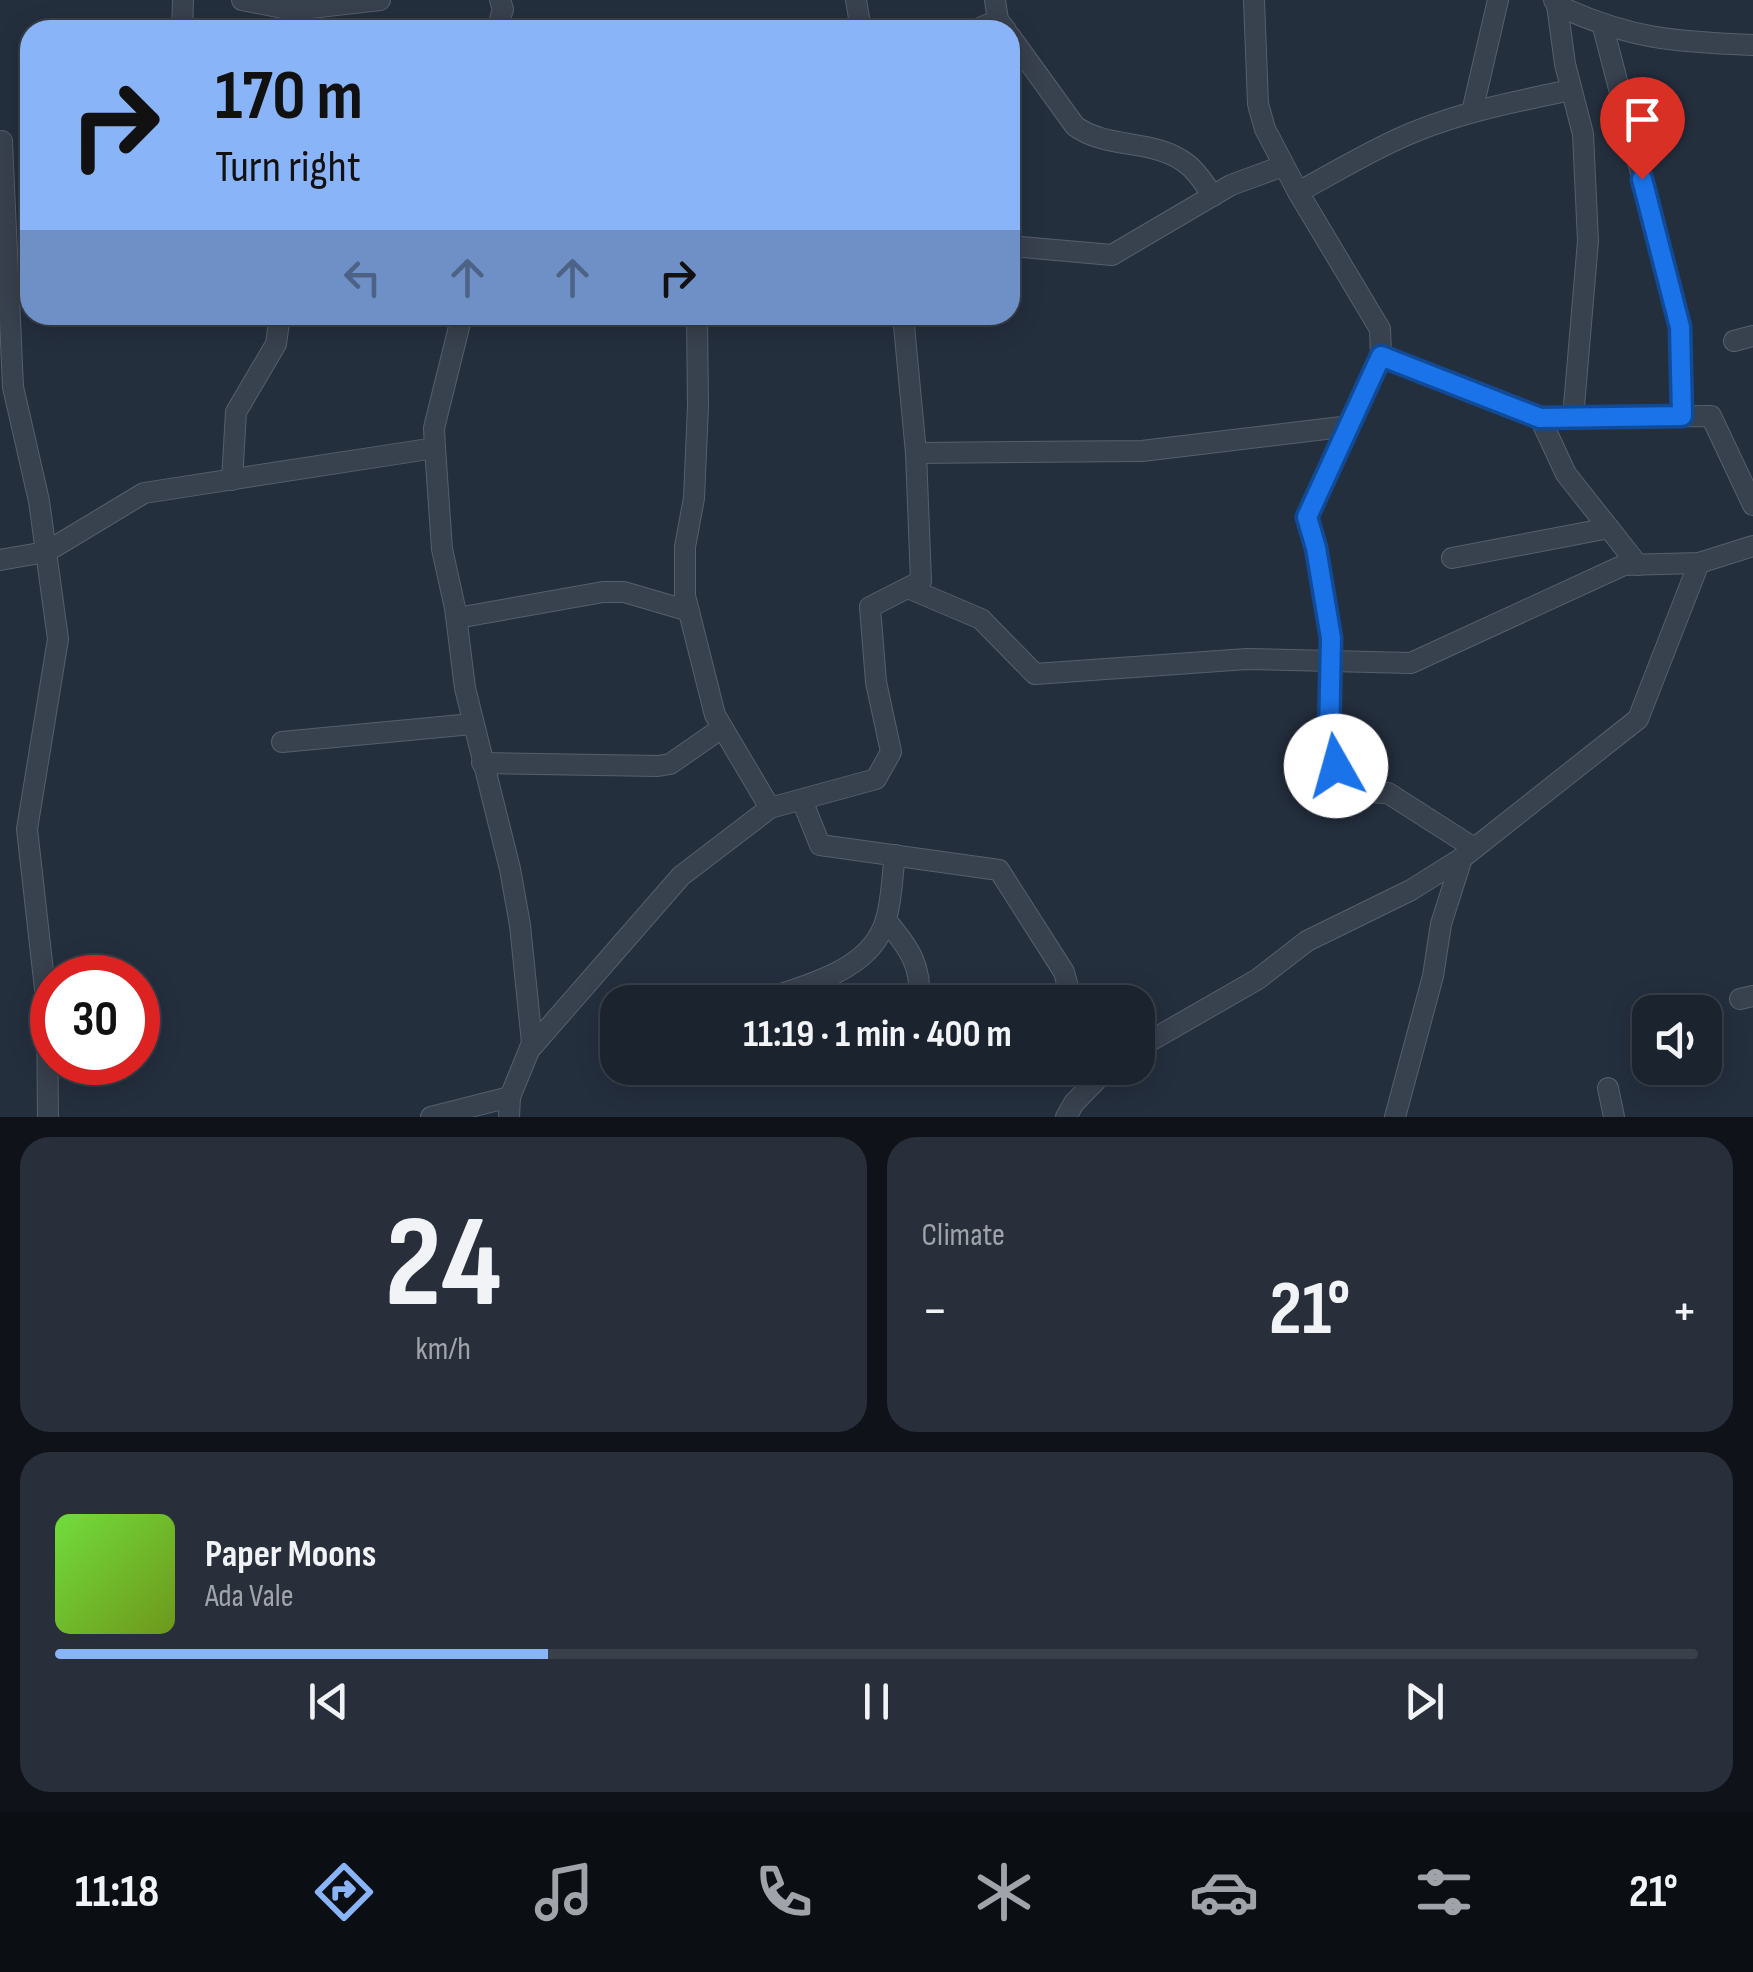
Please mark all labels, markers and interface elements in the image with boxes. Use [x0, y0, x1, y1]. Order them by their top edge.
text: 170 m [215, 55, 363, 139]
icon: right [50, 60, 180, 190]
pin [1600, 77, 1685, 180]
icon: arrive [1615, 92, 1670, 147]
text: Turn right [215, 140, 361, 195]
icon: left [335, 250, 390, 305]
icon: ahead [440, 250, 495, 305]
icon: ahead [545, 250, 600, 305]
icon: right [650, 250, 705, 305]
position arrow [1284, 714, 1388, 818]
speed limit sign: 30 [30, 955, 160, 1085]
map controls [1632, 995, 1722, 1085]
button: sound [1632, 995, 1722, 1085]
text: 11:19 · 1 min · 400 m [743, 1012, 1012, 1057]
text: 24 [385, 1187, 502, 1343]
text: Climate [922, 1216, 1005, 1255]
text: 21° [1269, 1265, 1350, 1356]
text: − [922, 1278, 948, 1345]
text: + [1671, 1278, 1698, 1345]
text: km/h [416, 1330, 471, 1369]
text: Paper Moons [205, 1532, 376, 1577]
text: Ada Vale [205, 1577, 294, 1616]
icon: previous [301, 1674, 356, 1729]
icon: pause [849, 1674, 904, 1729]
icon: next [1397, 1674, 1452, 1729]
icon: directions [309, 1857, 379, 1927]
icon: music [529, 1857, 599, 1927]
icon: phone [749, 1857, 819, 1927]
icon: climate [969, 1857, 1039, 1927]
icon: car [1189, 1857, 1259, 1927]
icon: filters [1409, 1857, 1479, 1927]
text: 11:18 [75, 1865, 159, 1920]
text: 21° [1629, 1865, 1678, 1920]

